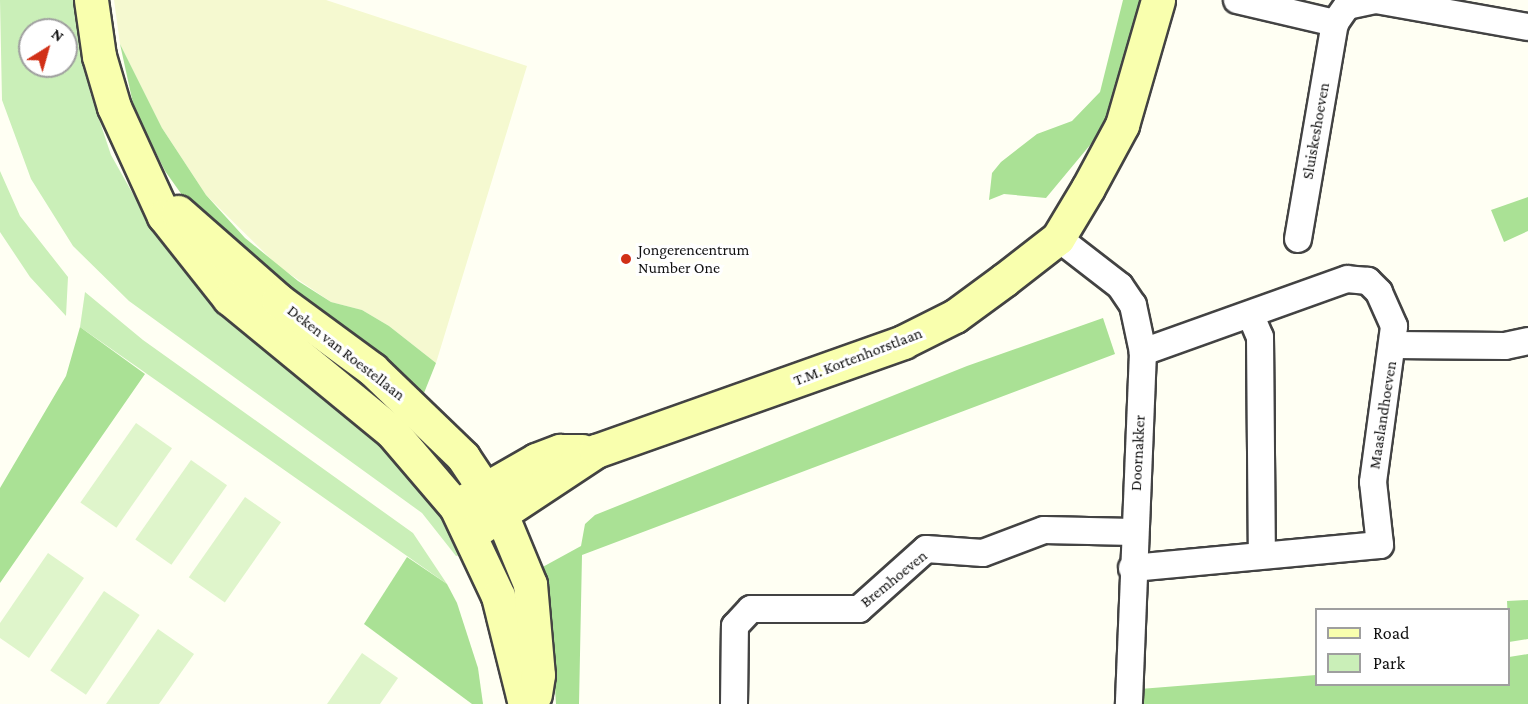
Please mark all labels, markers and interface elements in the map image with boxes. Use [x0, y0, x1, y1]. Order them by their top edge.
north arrow [18, 18, 78, 78]
text: N [48, 25, 67, 45]
street label: Sluiskeshoeven [1298, 81, 1334, 181]
place label: Jongerencentrum Number One [638, 240, 749, 278]
marker: Jongerencentrum Number One [619, 252, 633, 266]
street label: Deken van Roestellaan [283, 301, 409, 405]
street label: T.M. Kortenhorstlaan [791, 324, 925, 390]
street label: Maaslandhoeven [1365, 359, 1401, 471]
street label: Doornakker [1126, 414, 1150, 492]
street label: Bremhoeven [857, 546, 931, 612]
legend [1315, 608, 1510, 686]
text: Road [1373, 623, 1410, 643]
text: Park [1373, 653, 1405, 673]

